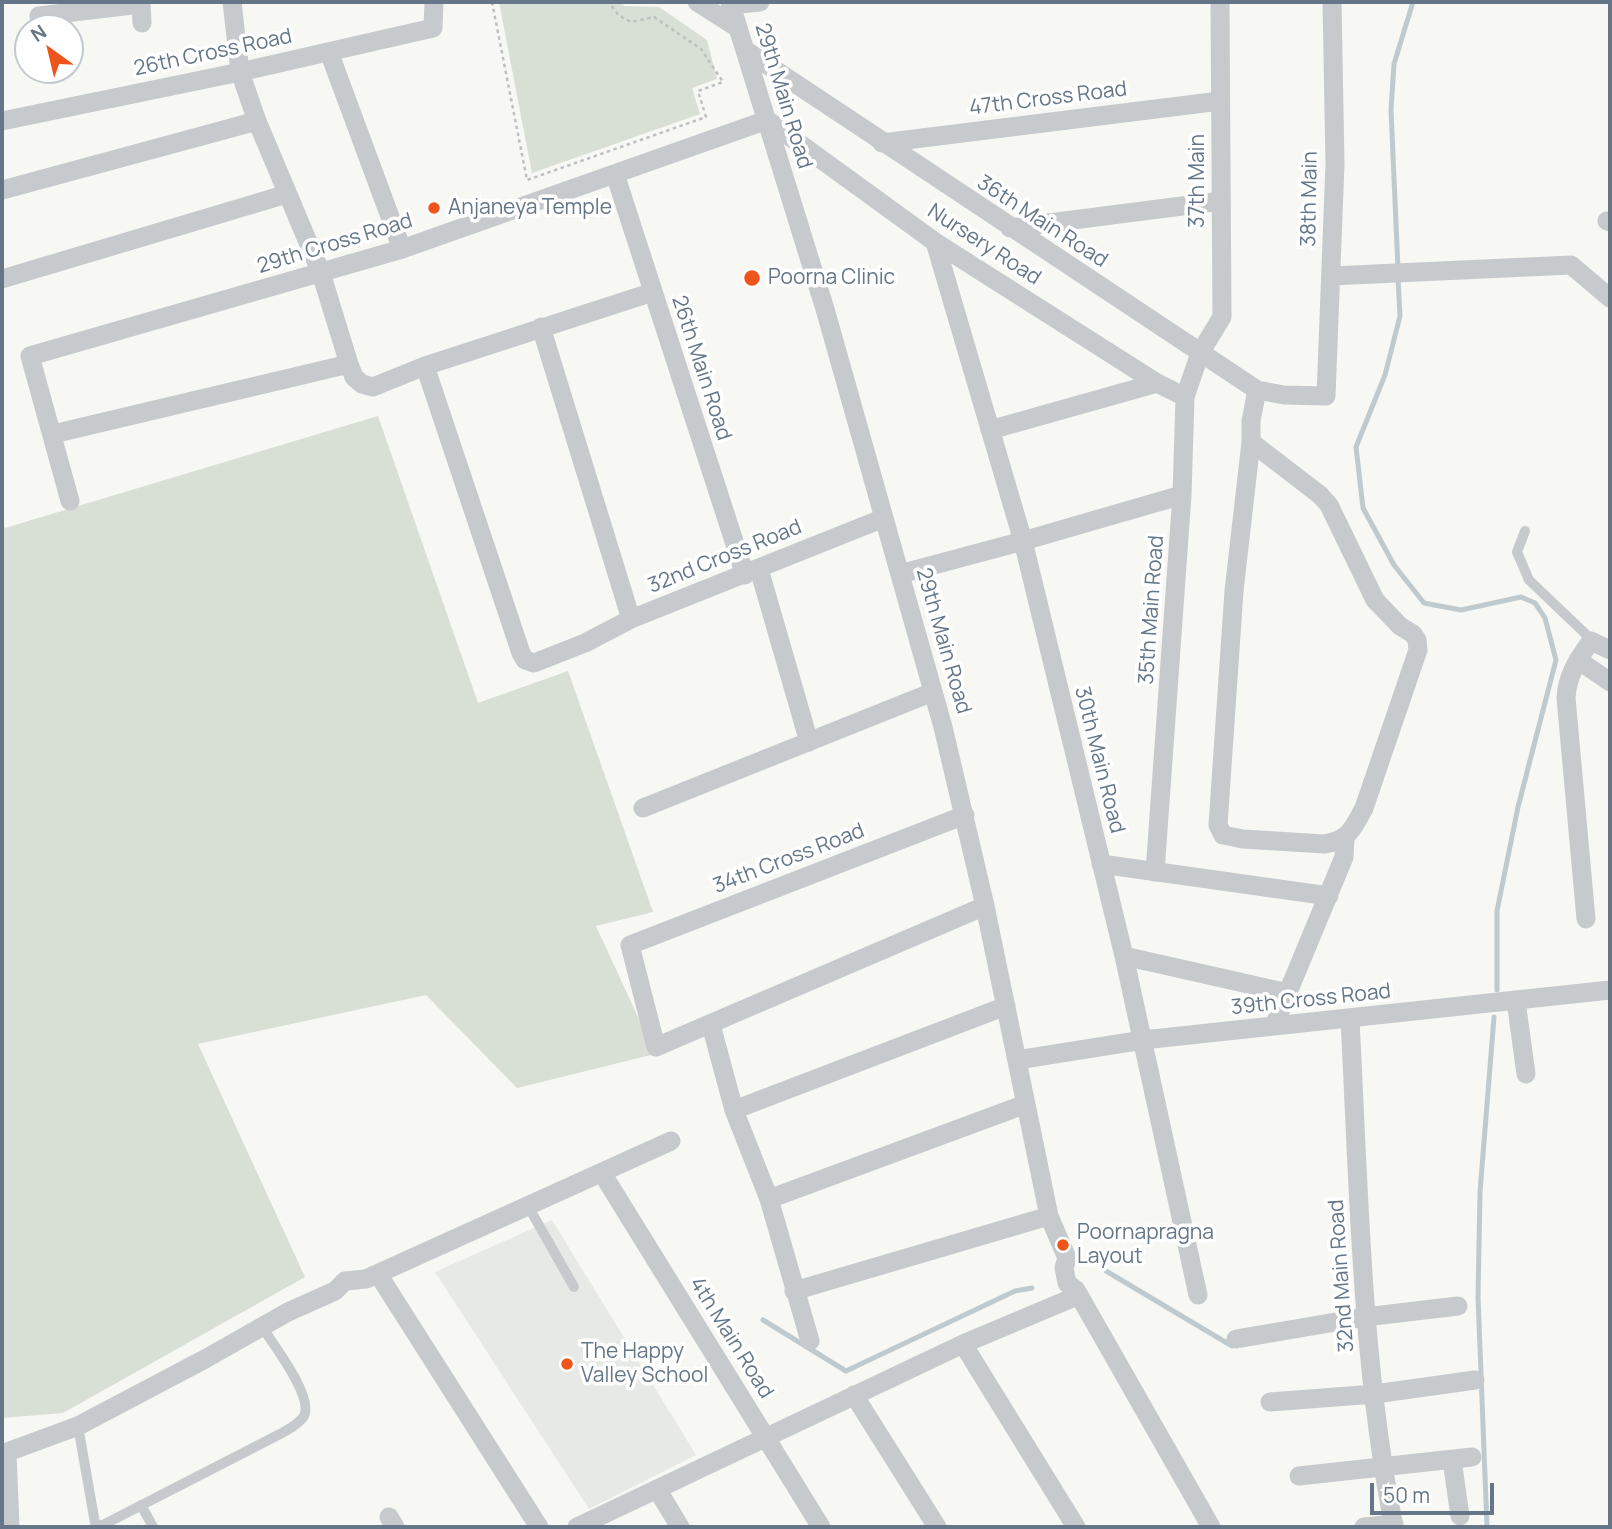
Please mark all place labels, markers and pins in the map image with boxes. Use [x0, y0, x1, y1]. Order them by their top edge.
place label: Anjaneya Temple [448, 195, 612, 221]
marker: Anjaneya Temple [426, 200, 442, 216]
place label: Poorna Clinic [768, 265, 895, 291]
marker: Poorna Clinic [742, 268, 762, 288]
place label: Poornapragna Layout [1077, 1220, 1214, 1270]
marker: Poornapragna Layout [1055, 1237, 1071, 1253]
place label: The Happy Valley School [581, 1339, 708, 1389]
marker: The Happy Valley School [559, 1356, 575, 1372]

